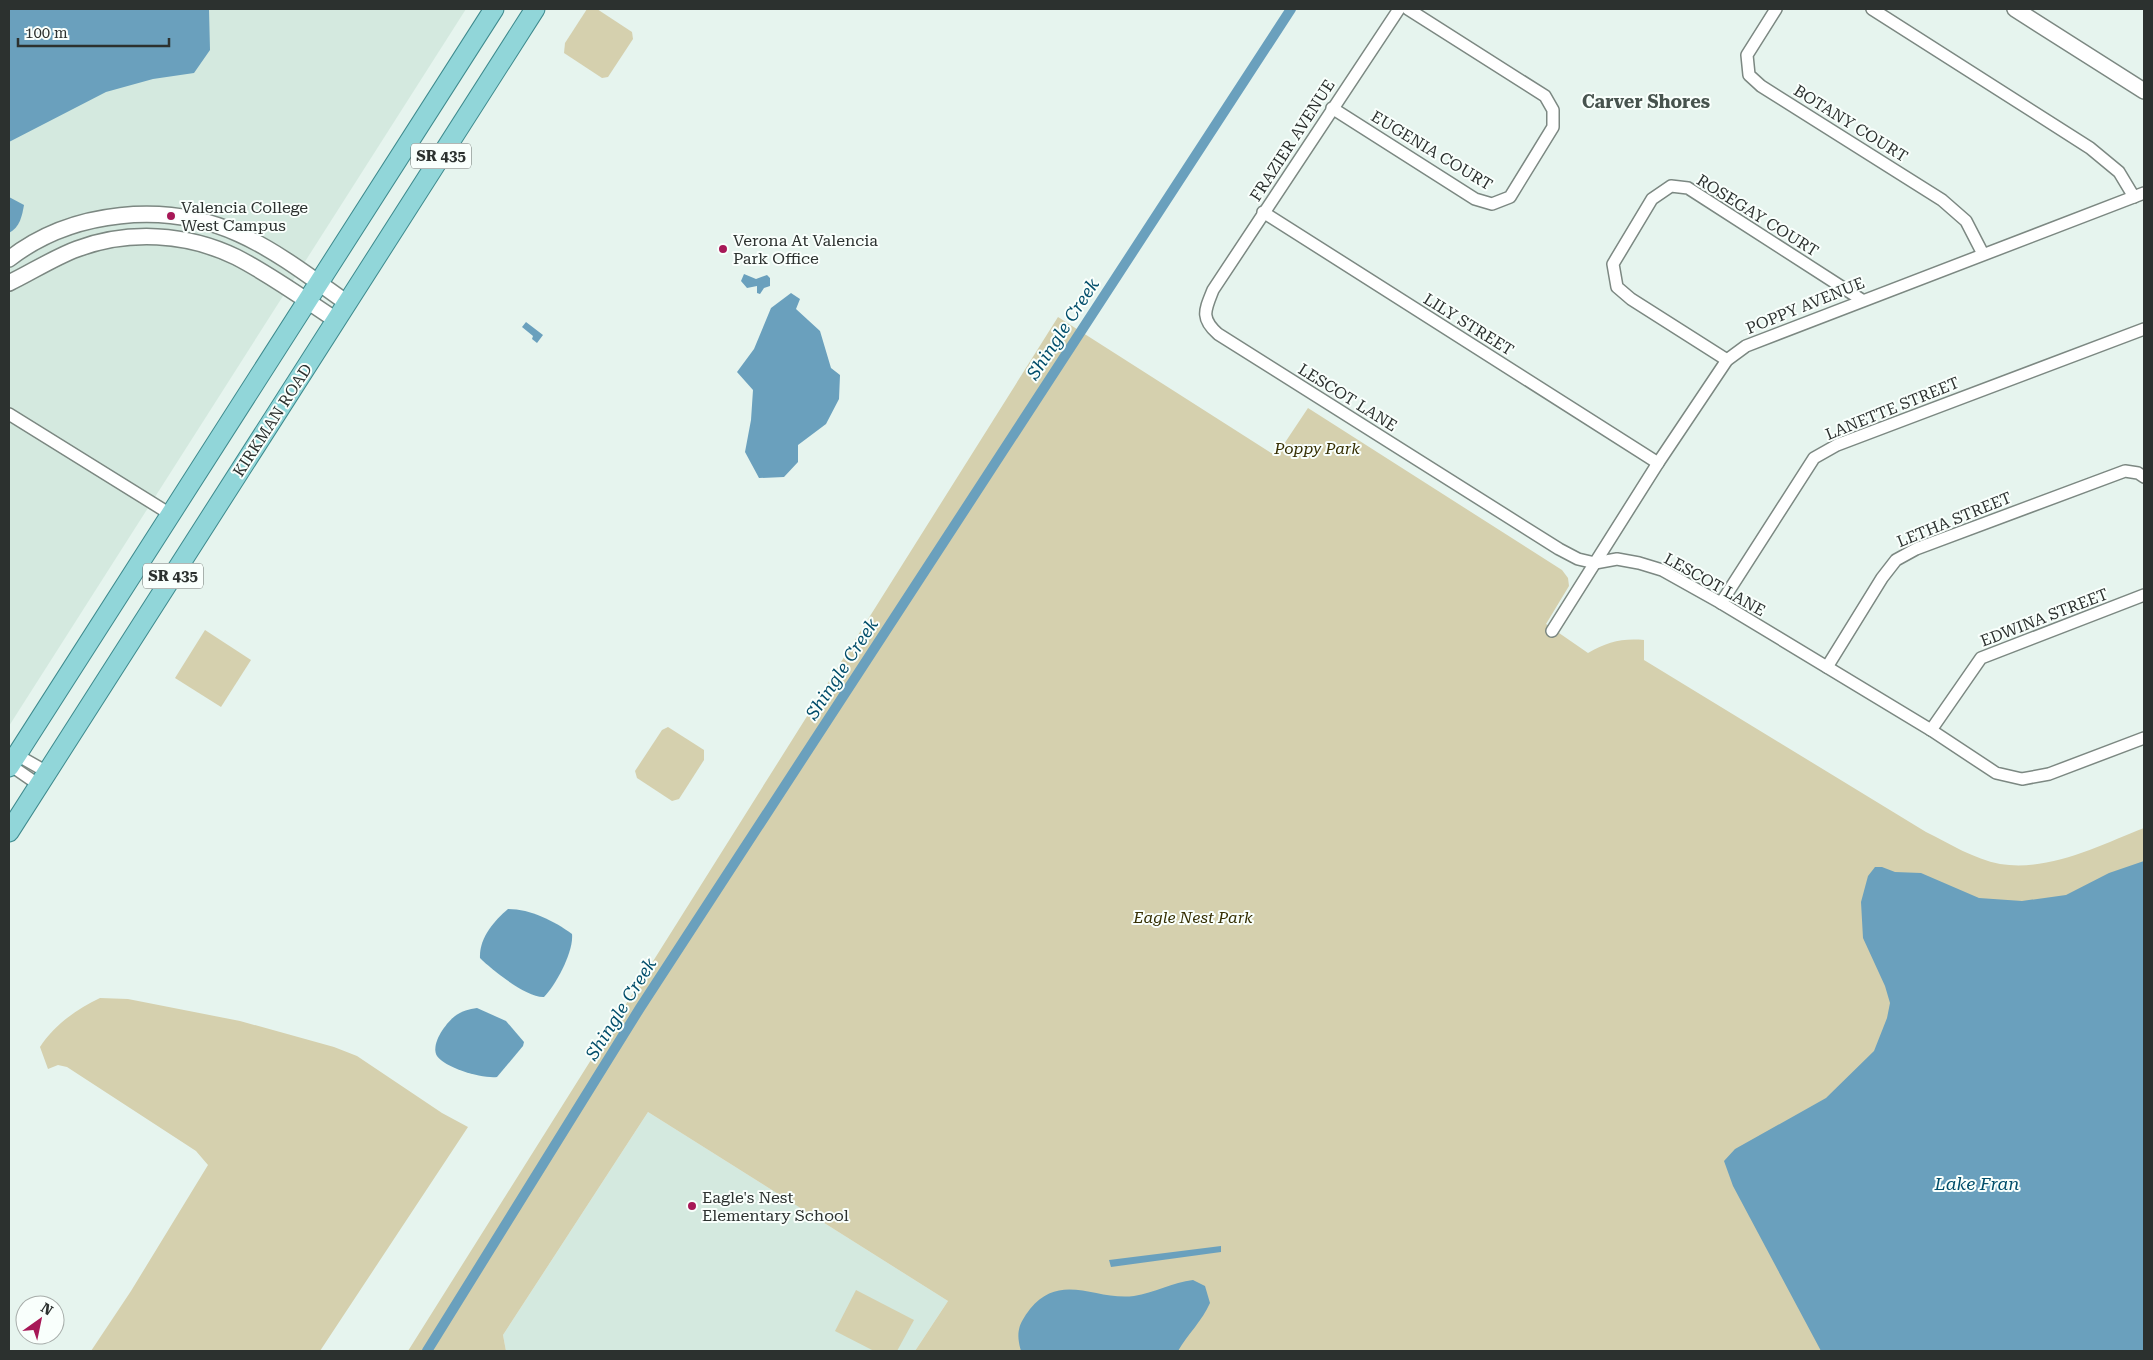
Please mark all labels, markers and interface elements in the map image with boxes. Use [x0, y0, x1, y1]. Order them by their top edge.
scale bar [18, 15, 169, 47]
text: 100 m [25, 24, 68, 42]
street label: FRAZIER AVENUE [1246, 76, 1339, 205]
street label: BOTANY COURT [1790, 81, 1911, 166]
district label: Carver Shores [1582, 91, 1710, 112]
street label: EUGENIA COURT [1368, 107, 1496, 194]
road number: SR 435 [411, 144, 471, 168]
street label: ROSEGAY COURT [1693, 170, 1822, 261]
place label: Valencia College West Campus [181, 198, 308, 235]
marker: Valencia College West Campus [165, 210, 177, 222]
place label: Verona At Valencia Park Office [733, 231, 878, 268]
marker: Verona At Valencia Park Office [717, 243, 729, 255]
street label: POPPY AVENUE [1743, 273, 1867, 338]
water label: Shingle Creek [1022, 274, 1103, 384]
street label: LILY STREET [1420, 289, 1518, 360]
street label: LESCOT LANE [1295, 359, 1401, 435]
street label: KIRKMAN ROAD [229, 360, 316, 480]
street label: LANETTE STREET [1823, 373, 1962, 444]
park label: Poppy Park [1273, 439, 1360, 458]
street label: LETHA STREET [1894, 488, 2015, 551]
street label: LESCOT LANE [1661, 549, 1769, 620]
road number: SR 435 [143, 564, 203, 588]
street label: EDWINA STREET [1978, 584, 2111, 651]
water label: Shingle Creek [801, 614, 882, 724]
park label: Eagle Nest Park [1132, 908, 1253, 927]
water label: Shingle Creek [580, 954, 660, 1064]
water label: Lake Fran [1933, 1173, 2020, 1194]
place label: Eagle's Nest Elementary School [702, 1188, 849, 1225]
marker: Eagle's Nest Elementary School [686, 1200, 698, 1212]
north arrow [15, 1295, 65, 1345]
text: N [38, 1299, 56, 1319]

